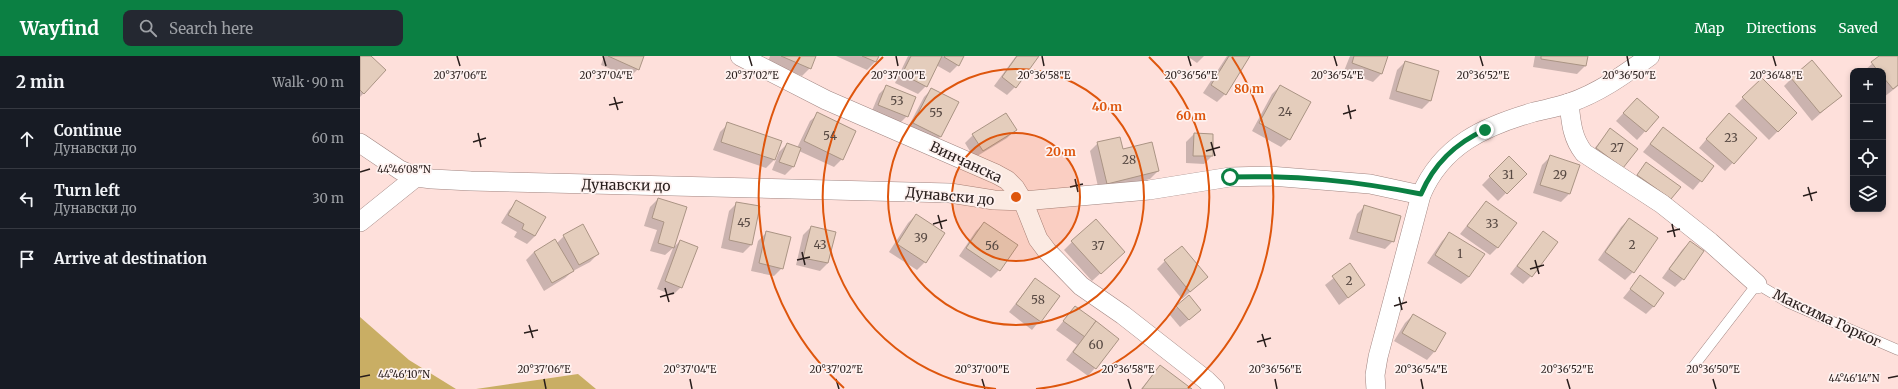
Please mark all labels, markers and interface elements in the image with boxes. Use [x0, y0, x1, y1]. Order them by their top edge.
search box [123, 10, 403, 46]
text: Wayfind [20, 16, 99, 40]
icon: search [137, 17, 159, 39]
text: Search here [169, 19, 253, 38]
text: Map [1694, 19, 1724, 37]
text: Directions [1746, 19, 1816, 37]
text: Saved [1838, 19, 1878, 37]
map controls [1850, 68, 1886, 212]
button: + [1850, 68, 1886, 104]
text: 20°37'06"E [433, 69, 487, 82]
text: 20°37'04"E [580, 69, 633, 82]
text: 20°37'02"E [725, 69, 779, 82]
text: 20°37'00"E [871, 69, 926, 82]
text: 20°36'58"E [1018, 69, 1071, 82]
text: 20°36'56"E [1165, 69, 1218, 82]
text: 20°36'54"E [1311, 69, 1364, 82]
text: 20°36'52"E [1457, 69, 1510, 82]
text: 20°36'50"E [1602, 69, 1656, 82]
text: 20°36'48"E [1750, 69, 1803, 82]
text: 2 min [16, 71, 64, 93]
text: Walk · 90 m [272, 74, 344, 91]
text: 80 m [1234, 81, 1264, 96]
house number: 53 [890, 93, 904, 108]
text: 40 m [1092, 99, 1122, 114]
house number: 24 [1278, 104, 1293, 119]
button: − [1850, 104, 1886, 140]
house number: 55 [929, 105, 943, 120]
text: 60 m [1176, 108, 1206, 123]
text: Continue [54, 121, 122, 140]
route end [1476, 121, 1494, 139]
icon: ahead [16, 128, 38, 150]
house number: 54 [823, 128, 838, 143]
text: 60 m [312, 130, 344, 147]
house number: 23 [1724, 130, 1738, 145]
street label: Винчанска [927, 137, 1006, 187]
text: Дунавски до [54, 140, 137, 157]
house number: 27 [1610, 140, 1624, 155]
button: locate [1850, 140, 1886, 176]
text: 20 m [1046, 144, 1076, 159]
house number: 28 [1122, 152, 1136, 167]
text: 44°46'08"N [377, 163, 431, 176]
house number: 31 [1502, 167, 1514, 182]
house number: 29 [1553, 167, 1567, 182]
route start [1221, 168, 1239, 186]
street label: Дунавски до [581, 175, 671, 195]
button: layers [1850, 176, 1886, 212]
text: Turn left [54, 181, 120, 200]
street label: Дунавски до [905, 183, 995, 209]
icon: left [16, 188, 38, 210]
text: 30 m [312, 190, 344, 207]
centre of rings [1009, 190, 1023, 204]
text: Дунавски до [54, 200, 137, 217]
house number: 45 [737, 215, 751, 230]
house number: 33 [1485, 216, 1499, 231]
house number: 39 [914, 230, 928, 245]
house number: 43 [813, 237, 827, 252]
house number: 2 [1628, 237, 1636, 252]
house number: 56 [985, 238, 999, 253]
house number: 37 [1091, 238, 1105, 253]
house number: 1 [1457, 246, 1463, 261]
icon: arrive [16, 248, 38, 270]
text: Arrive at destination [54, 249, 207, 268]
house number: 2 [1345, 273, 1353, 288]
street label: Максима Горког [1770, 285, 1884, 351]
house number: 58 [1031, 292, 1045, 307]
house number: 60 [1089, 337, 1104, 352]
text: 20°37'06"E [517, 363, 571, 376]
text: 20°37'04"E [664, 363, 717, 376]
text: 20°37'02"E [809, 363, 863, 376]
text: 20°37'00"E [955, 363, 1010, 376]
text: 20°36'58"E [1102, 363, 1155, 376]
text: 20°36'56"E [1249, 363, 1302, 376]
text: 20°36'54"E [1395, 363, 1448, 376]
text: 20°36'52"E [1541, 363, 1594, 376]
text: 20°36'50"E [1686, 363, 1740, 376]
text: 44°46'10"N [378, 368, 430, 381]
text: 44°46'14"N [1829, 372, 1880, 385]

